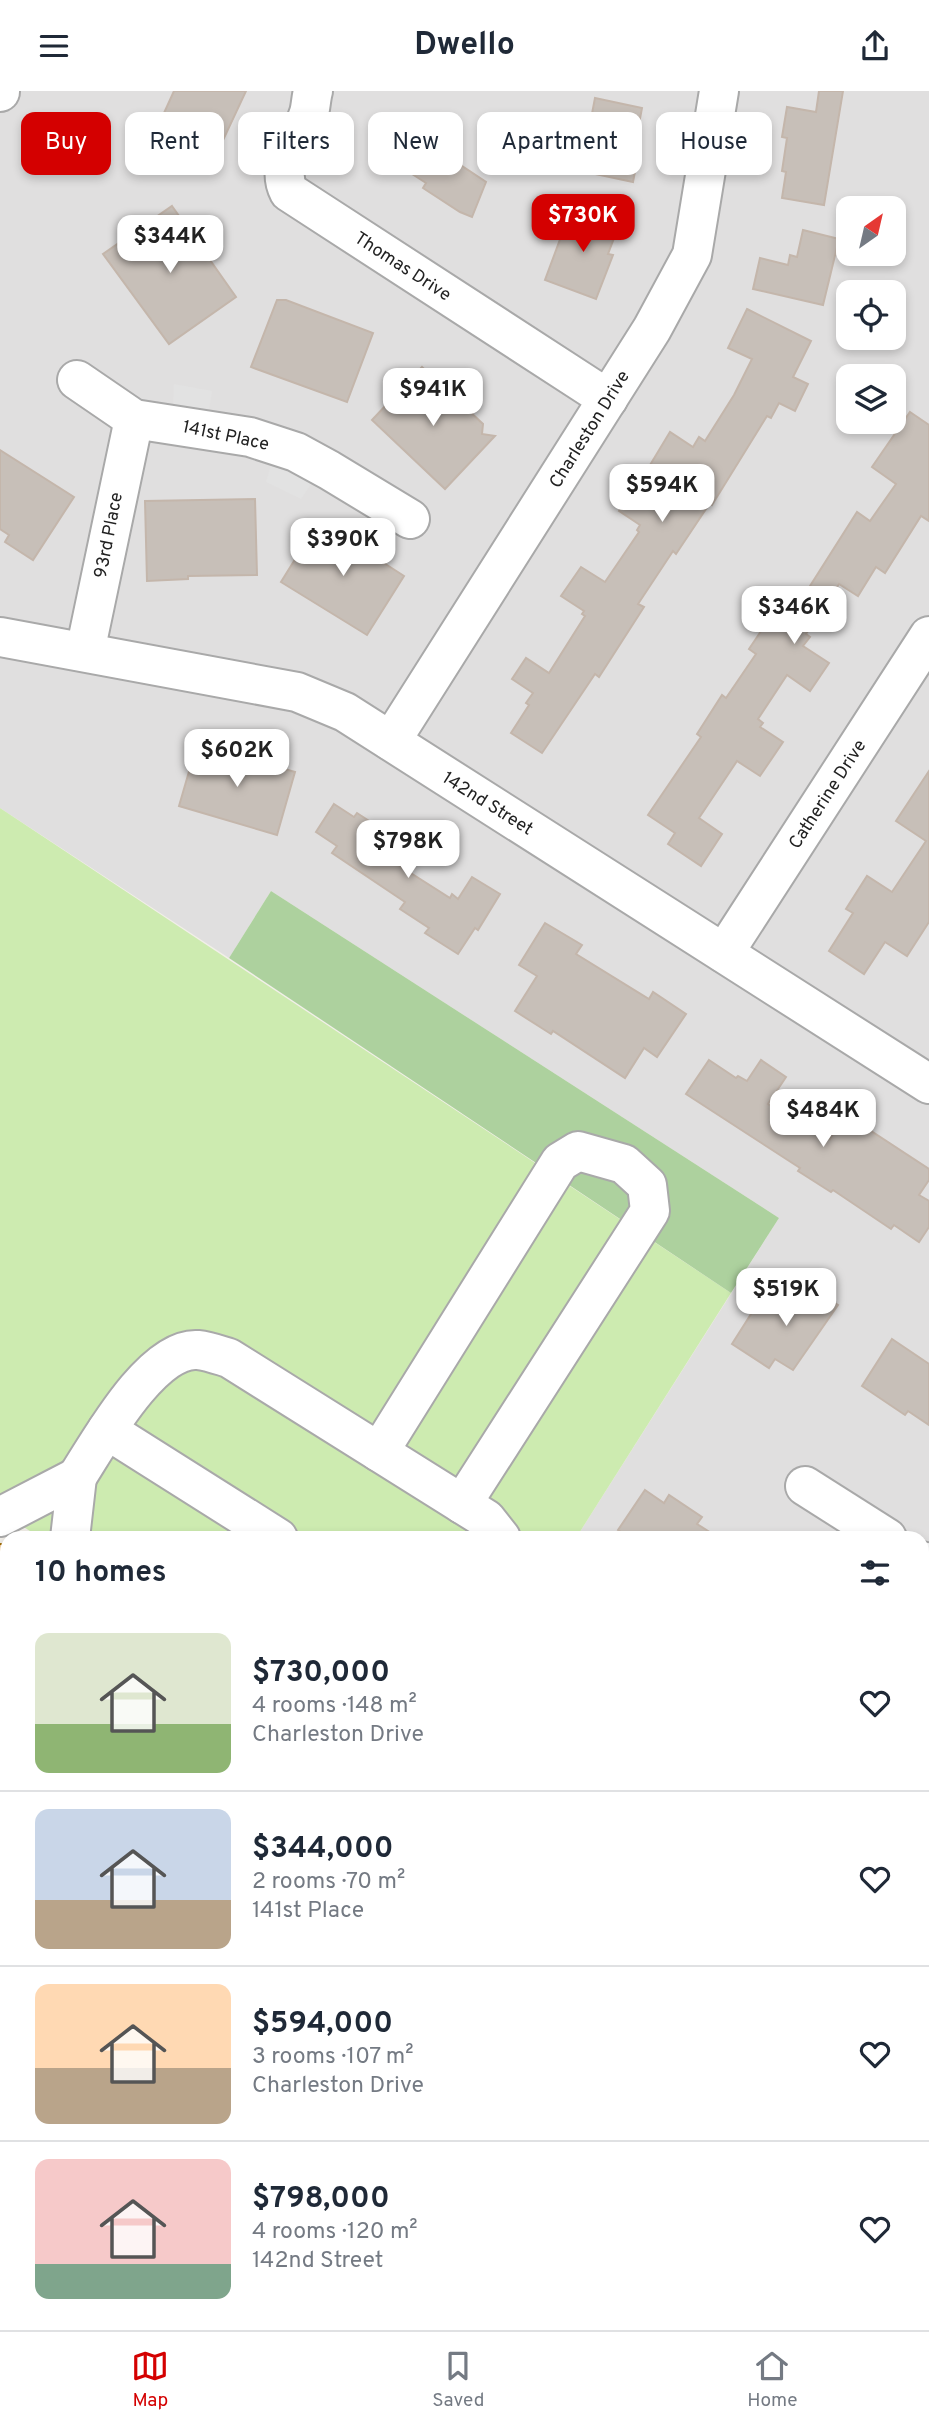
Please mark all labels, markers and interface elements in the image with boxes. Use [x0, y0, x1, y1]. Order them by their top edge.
text: Dwello [414, 26, 515, 66]
icon: menu [35, 27, 73, 65]
icon: share [856, 27, 894, 65]
chip: Buy [21, 112, 111, 175]
chip: Rent [125, 112, 224, 175]
chip: Filters [238, 112, 354, 175]
chip: New [368, 112, 463, 175]
chip: Apartment [477, 112, 642, 175]
chip: House [656, 112, 772, 175]
pin: $730K [534, 195, 632, 254]
north arrow [836, 196, 906, 266]
map controls [836, 196, 906, 434]
text: $730K [548, 202, 618, 231]
pin: $344K [121, 215, 219, 275]
text: $344K [133, 223, 207, 252]
street label: Thomas Drive [349, 227, 455, 307]
button: locate [836, 280, 906, 350]
button: layers [836, 364, 906, 434]
street label: Charleston Drive [545, 367, 636, 493]
pin: $941K [384, 369, 482, 428]
text: $941K [399, 376, 467, 405]
street label: 141st Place [180, 416, 271, 457]
pin: $594K [613, 465, 711, 524]
text: $594K [625, 472, 699, 501]
street label: 93rd Place [90, 490, 129, 580]
pin: $390K [294, 519, 392, 578]
text: $390K [306, 526, 380, 555]
pin: $346K [745, 587, 843, 646]
text: $346K [758, 594, 830, 623]
pin: $602K [188, 729, 286, 789]
street label: Catherine Drive [784, 736, 872, 854]
text: $602K [200, 737, 274, 766]
street label: 142nd Street [437, 767, 537, 841]
pin: $798K [359, 821, 457, 880]
text: $798K [372, 828, 444, 857]
pin: $484K [774, 1089, 872, 1149]
text: $484K [786, 1097, 860, 1126]
pin: $519K [737, 1269, 835, 1328]
text: $519K [752, 1276, 820, 1305]
icon: filters [856, 1554, 894, 1592]
text: 10 homes [35, 1555, 166, 1592]
text: $730,000 [252, 1655, 390, 1692]
icon: home [91, 1661, 175, 1745]
icon: heart [856, 1684, 894, 1722]
text: 4 rooms · 148 m² [252, 1692, 417, 1721]
text: Charleston Drive [252, 1721, 424, 1750]
text: $344,000 [252, 1831, 393, 1868]
icon: home [91, 1837, 175, 1921]
icon: heart [856, 1860, 894, 1898]
text: 2 rooms · 70 m² [252, 1868, 405, 1897]
text: 141st Place [252, 1897, 364, 1926]
text: $594,000 [252, 2006, 393, 2043]
icon: home [91, 2012, 175, 2096]
icon: heart [856, 2035, 894, 2073]
text: 3 rooms · 107 m² [252, 2043, 414, 2072]
text: Charleston Drive [252, 2072, 424, 2101]
text: $798,000 [252, 2181, 390, 2218]
icon: home [91, 2187, 175, 2271]
icon: heart [856, 2210, 894, 2248]
text: 4 rooms · 120 m² [252, 2218, 418, 2247]
text: 142nd Street [252, 2247, 383, 2276]
tab: Map [131, 2347, 169, 2413]
tab: Saved [432, 2347, 484, 2413]
tab: Home [747, 2347, 798, 2413]

